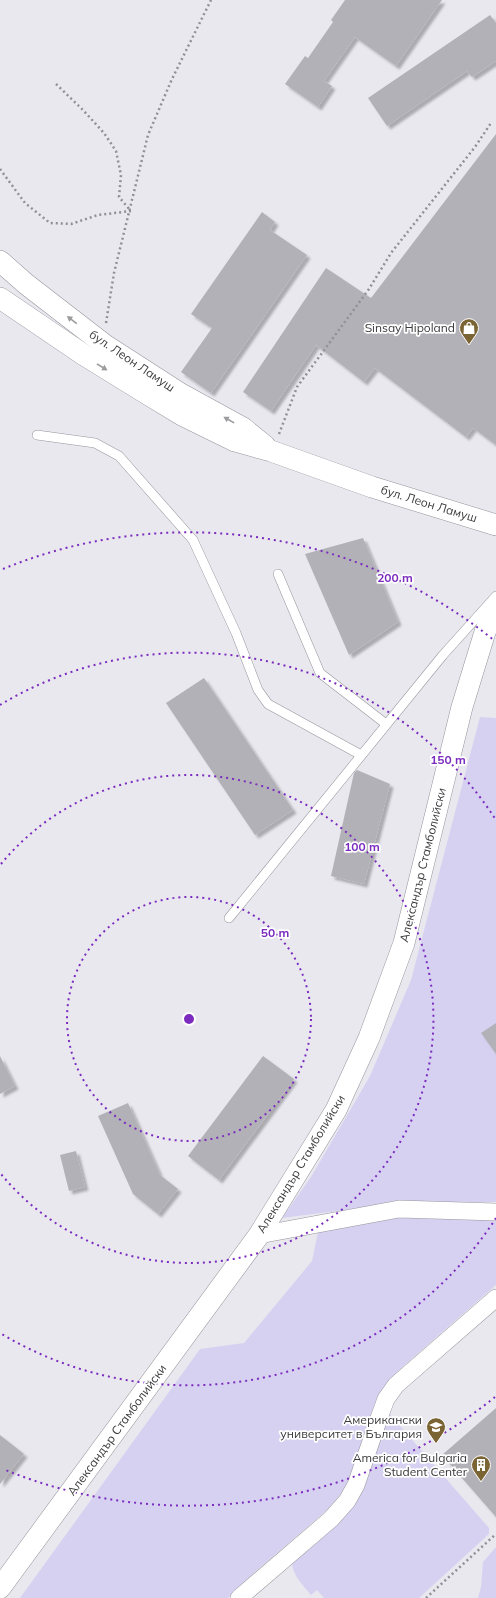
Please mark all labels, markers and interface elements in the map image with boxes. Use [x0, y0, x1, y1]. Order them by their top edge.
one-way arrow [67, 316, 77, 324]
shop icon: Sinsay Hipoland [458, 317, 480, 345]
place label: Sinsay Hipoland [365, 320, 455, 335]
street label: бул. Леон Ламуш [87, 326, 178, 395]
one-way arrow [96, 363, 108, 370]
one-way arrow [223, 417, 234, 424]
street label: бул. Леон Ламуш [379, 482, 479, 525]
text: 200 m [377, 570, 413, 585]
text: 150 m [430, 752, 466, 767]
street label: Александър Стамболийски [396, 786, 449, 944]
text: 100 m [344, 839, 380, 854]
text: 50 m [261, 925, 289, 940]
centre of rings [182, 1012, 196, 1026]
street label: Александър Стамболийски [253, 1092, 348, 1236]
street label: Александър Стамболийски [64, 1361, 169, 1498]
place label: Американски университет в България [280, 1412, 422, 1441]
school or university icon: Американски университет в България [425, 1416, 447, 1444]
place label: America for Bulgaria Student Center [353, 1450, 468, 1479]
building icon: America for Bulgaria Student Center [470, 1454, 492, 1482]

